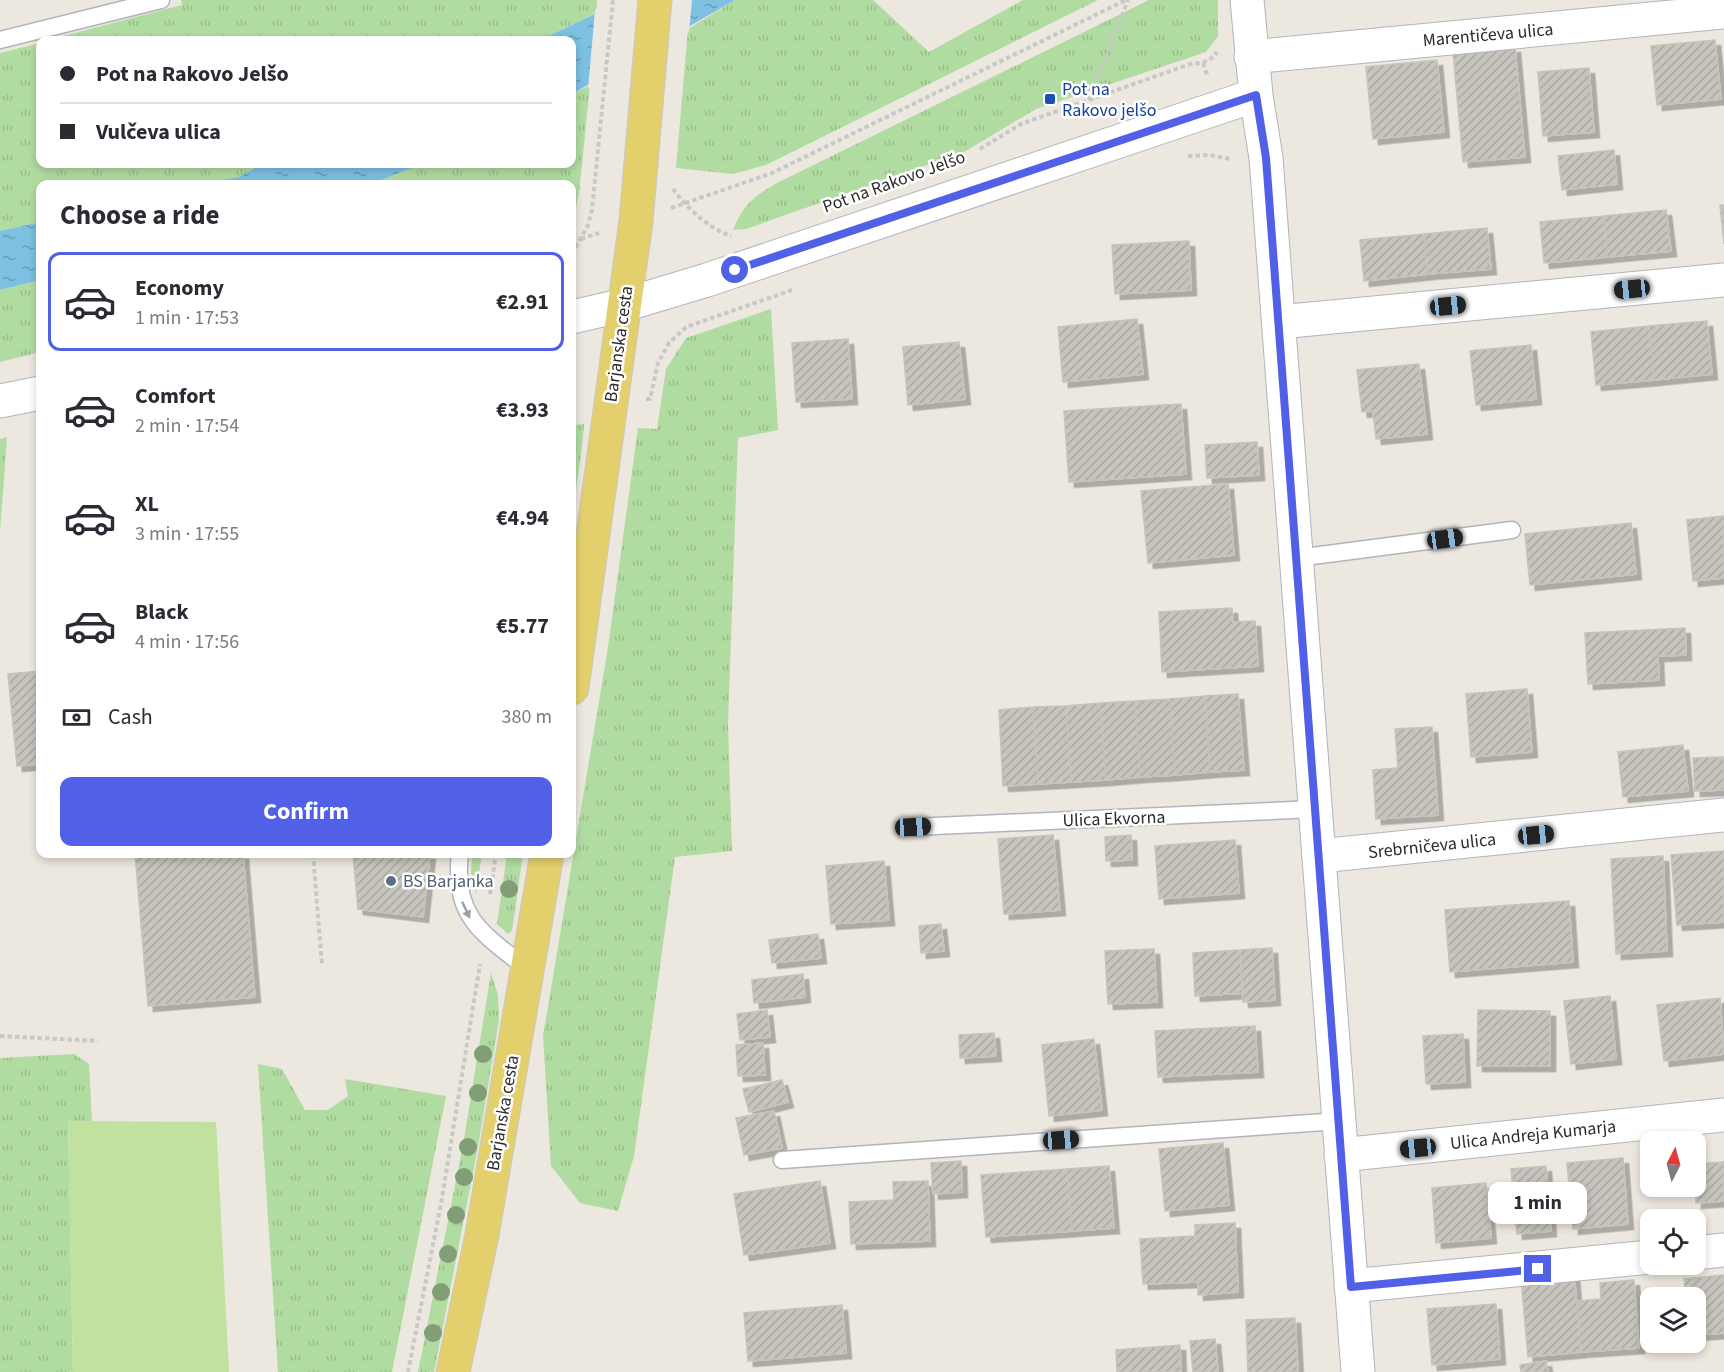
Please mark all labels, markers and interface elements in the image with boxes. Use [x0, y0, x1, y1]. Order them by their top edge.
street label: Marentičeva ulica [1422, 17, 1554, 53]
text: Pot na Rakovo Jelšo [96, 58, 289, 90]
place label: Pot na Rakovo jelšo [1062, 77, 1156, 123]
marker: Pot na Rakovo jelšo [1043, 92, 1057, 106]
text: Vulčeva ulica [96, 116, 221, 148]
street label: Pot na Rakovo Jelšo [819, 145, 969, 219]
text: Choose a ride [60, 196, 220, 235]
route start [721, 256, 748, 283]
text: Economy [135, 272, 224, 304]
icon: car [63, 275, 117, 329]
car [1613, 278, 1651, 300]
street label: Barjanska cesta [598, 284, 640, 404]
text: €2.91 [496, 286, 549, 318]
car [1429, 295, 1467, 317]
text: 1 min · 17:53 [135, 304, 239, 332]
text: Comfort [135, 380, 216, 412]
icon: car [63, 383, 117, 437]
text: €3.93 [496, 394, 549, 426]
text: 2 min · 17:54 [135, 412, 239, 440]
text: XL [135, 488, 159, 520]
icon: car [63, 491, 117, 545]
text: €4.94 [496, 502, 549, 534]
text: 3 min · 17:55 [135, 520, 239, 548]
car [1426, 528, 1464, 550]
text: Black [135, 596, 189, 628]
icon: car [63, 599, 117, 653]
text: €5.77 [496, 610, 549, 642]
text: 4 min · 17:56 [135, 628, 239, 656]
icon: cash [60, 701, 93, 734]
text: Cash [108, 701, 153, 733]
text: 380 m [502, 703, 552, 731]
button: Confirm [60, 777, 552, 846]
street label: Ulica Ekvorna [1062, 805, 1166, 833]
car [895, 817, 931, 837]
car [1517, 824, 1555, 846]
street label: Srebrničeva ulica [1367, 827, 1497, 865]
place label: BS Barjanka [403, 869, 494, 894]
marker: BS Barjanka [384, 874, 398, 888]
one-way arrow [461, 902, 470, 919]
street label: Barjanska cesta [481, 1053, 525, 1173]
street label: Ulica Andreja Kumarja [1449, 1114, 1617, 1156]
car [1042, 1130, 1080, 1150]
north arrow [1640, 1131, 1706, 1197]
map controls [1640, 1131, 1706, 1353]
car [1399, 1137, 1437, 1159]
callout: 1 min [1488, 1182, 1588, 1224]
text: 1 min [1513, 1189, 1562, 1217]
button: locate [1640, 1209, 1706, 1275]
route end [1524, 1255, 1551, 1282]
button: layers [1640, 1287, 1706, 1353]

